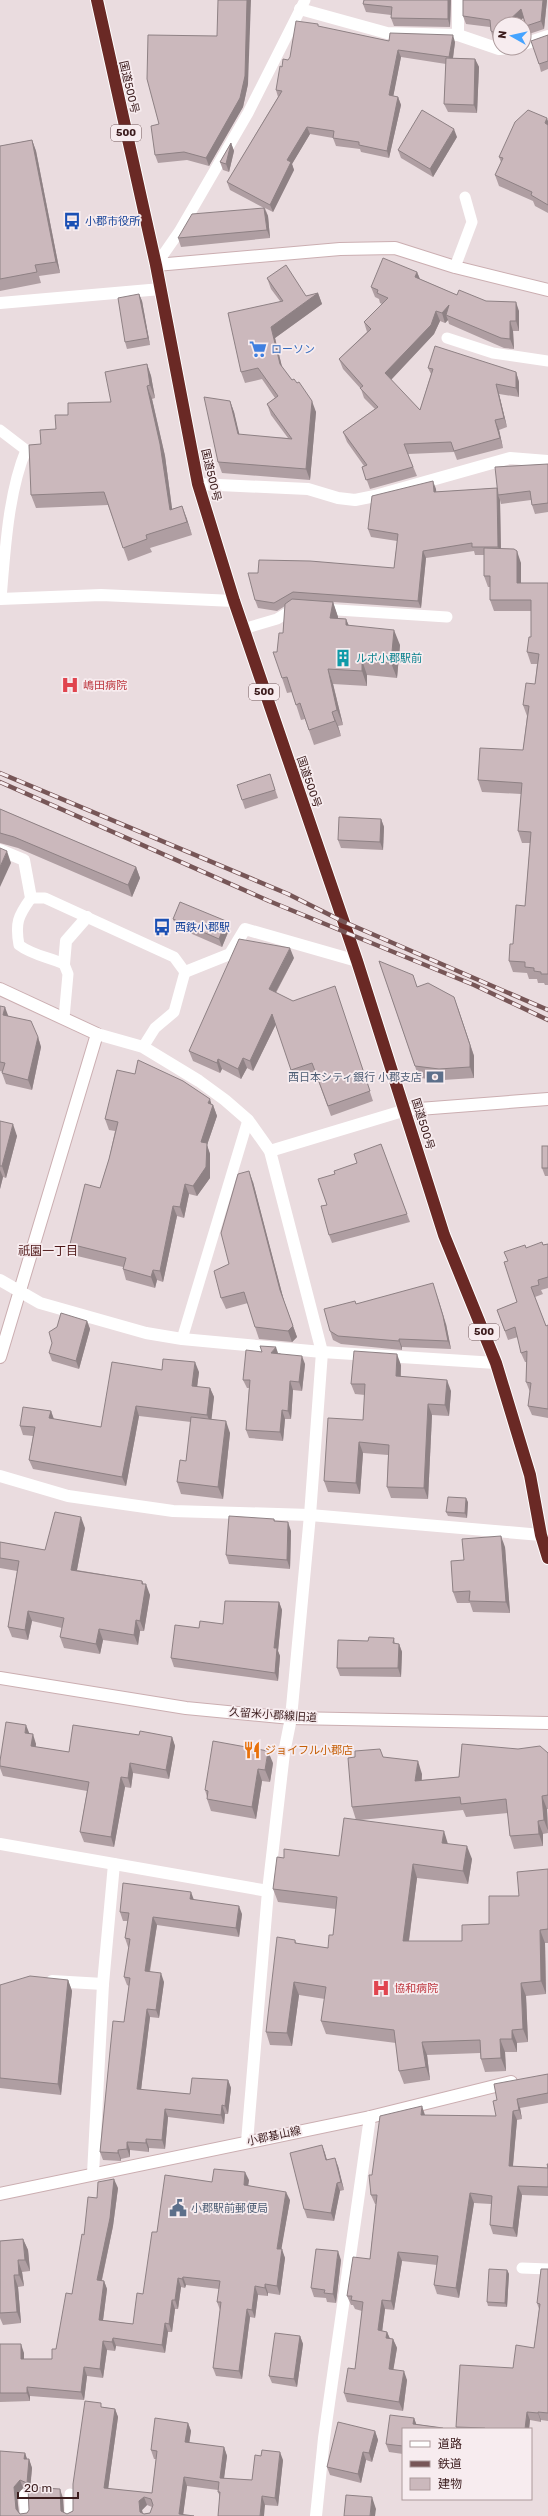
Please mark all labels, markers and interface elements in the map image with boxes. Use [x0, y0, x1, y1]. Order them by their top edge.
north arrow [492, 16, 532, 56]
text: N [496, 30, 510, 40]
street label: 国道500号 [117, 59, 141, 115]
road number: 500 [111, 125, 141, 141]
bus stop icon: 小郡市役所 [62, 211, 82, 231]
place label: 小郡市役所 [85, 215, 141, 228]
supermarket icon: ローソン [248, 339, 268, 359]
place label: ローソン [271, 343, 315, 356]
street label: 国道500号 [199, 447, 223, 503]
building icon: ルポ小郡駅前 [333, 648, 353, 668]
place label: ルポ小郡駅前 [356, 652, 422, 665]
hospital icon: 嶋田病院 [60, 675, 80, 695]
place label: 嶋田病院 [83, 679, 127, 692]
road number: 500 [249, 684, 279, 700]
street label: 国道500号 [294, 755, 324, 809]
bus stop icon: 西鉄小郡駅 [152, 917, 172, 937]
place label: 西鉄小郡駅 [175, 921, 230, 934]
bank icon: 西日本シティ銀行 小郡支店 [425, 1067, 445, 1087]
place label: 西日本シティ銀行 小郡支店 [288, 1071, 422, 1084]
street label: 国道500号 [409, 1097, 437, 1151]
district label: 祇園一丁目 [18, 1244, 78, 1258]
road number: 500 [469, 1324, 499, 1340]
street label: 久留米小郡線旧道 [229, 1705, 317, 1725]
restaurant icon: ジョイフル小郡店 [242, 1740, 262, 1760]
place label: ジョイフル小郡店 [265, 1744, 353, 1757]
hospital icon: 協和病院 [371, 1978, 391, 1998]
place label: 協和病院 [394, 1982, 438, 1995]
street label: 小郡基山線 [246, 2124, 302, 2148]
public building icon: 小郡駅前郵便局 [168, 2198, 188, 2218]
place label: 小郡駅前郵便局 [191, 2202, 268, 2215]
legend [402, 2428, 532, 2500]
text: 道路 [438, 2437, 462, 2451]
text: 鉄道 [438, 2457, 462, 2471]
scale bar [18, 2474, 78, 2500]
text: 建物 [438, 2477, 462, 2491]
text: 20 m [24, 2481, 52, 2495]

